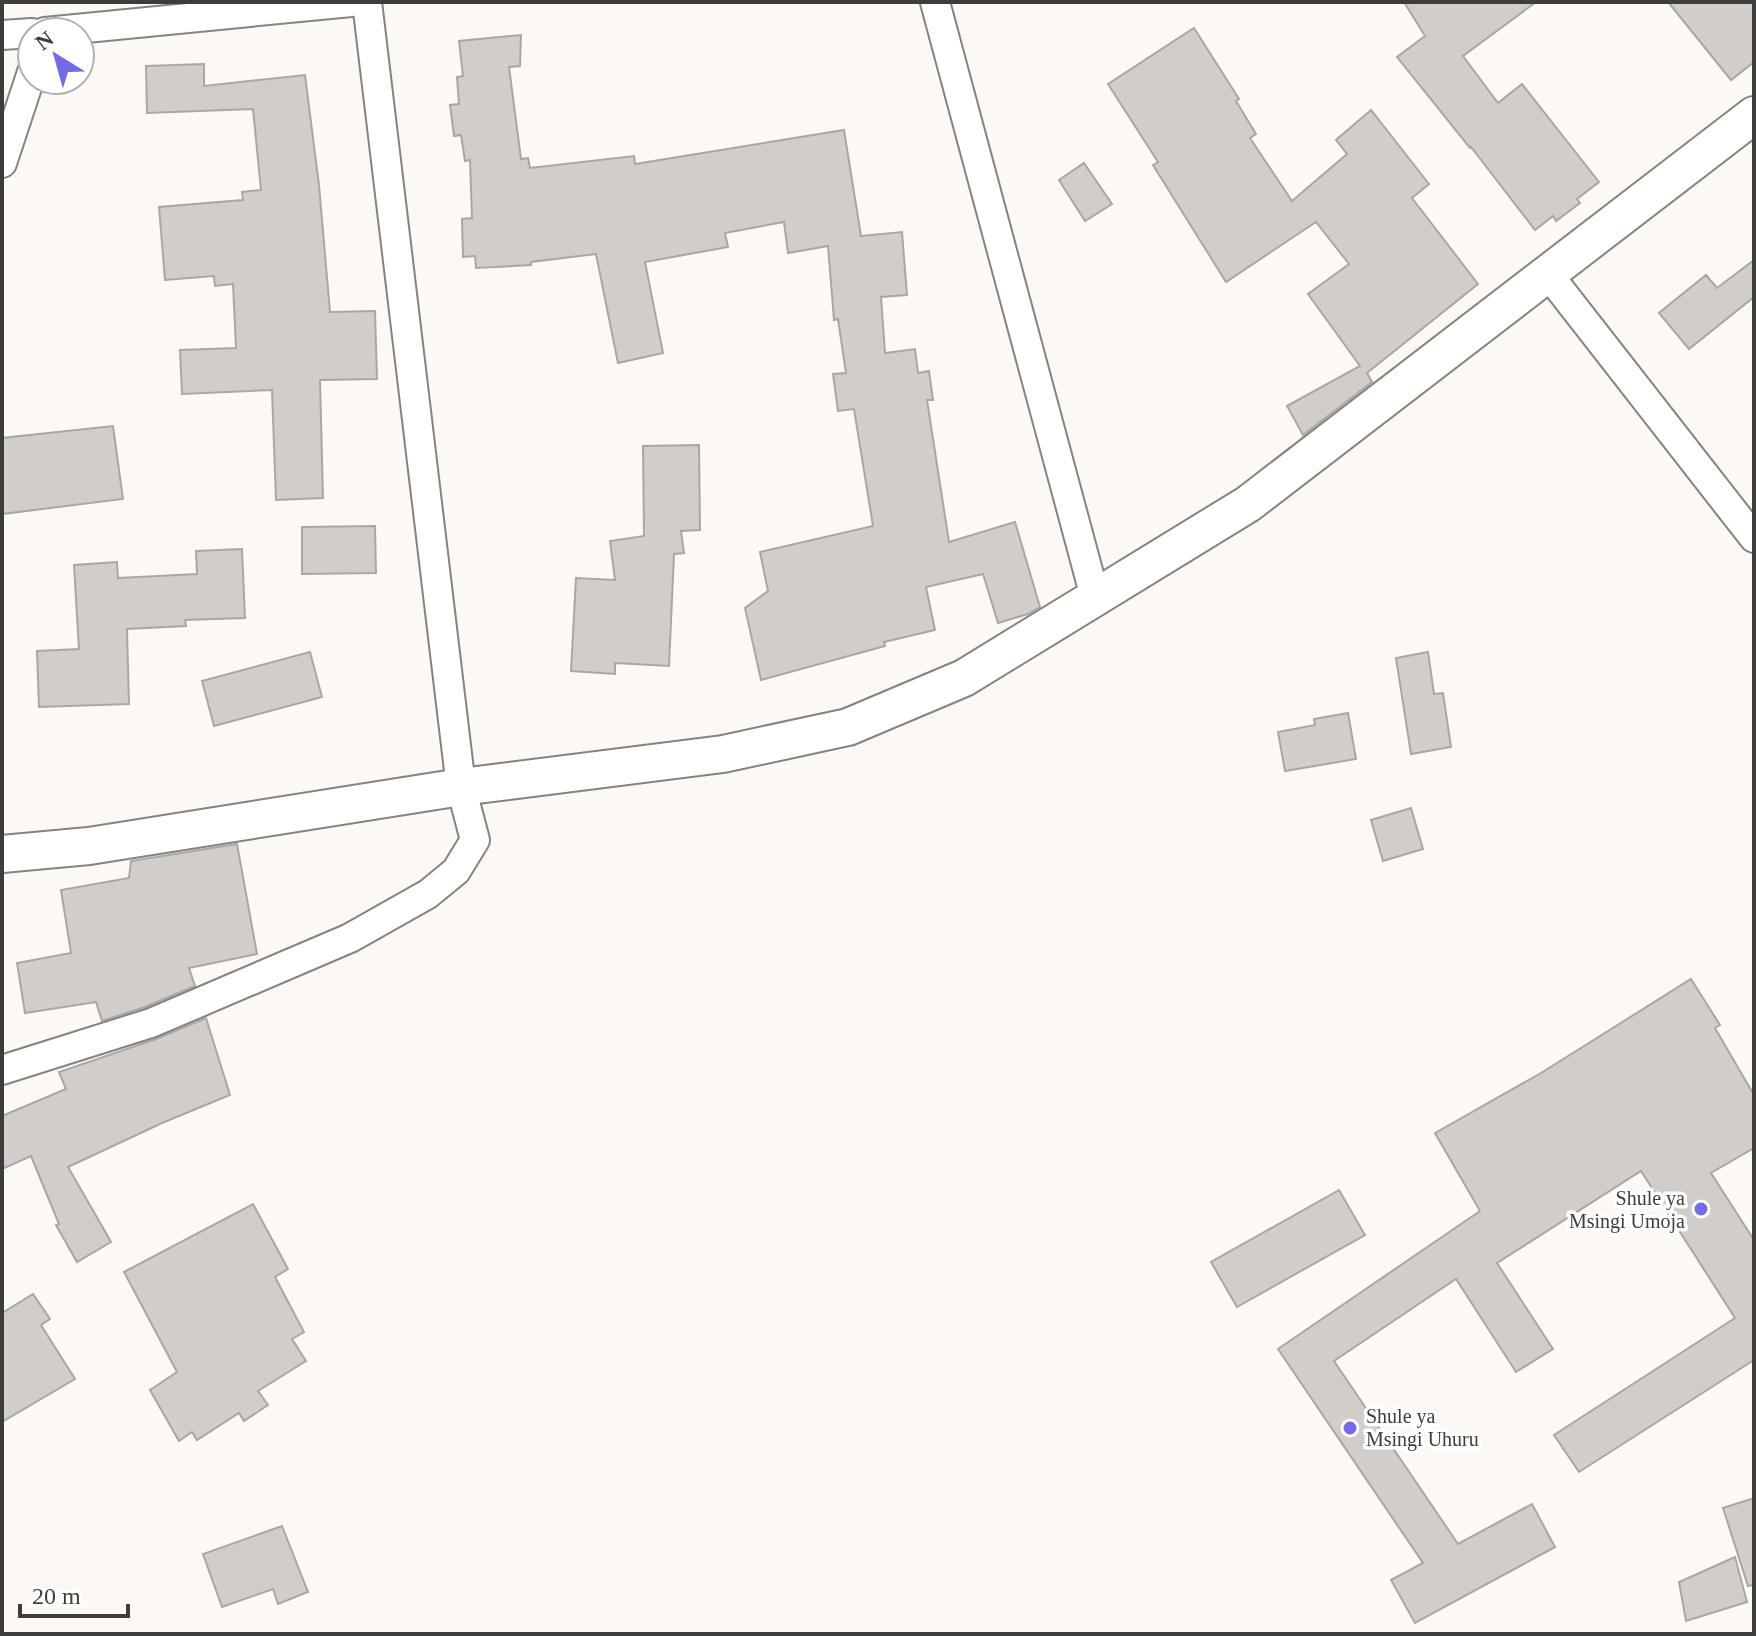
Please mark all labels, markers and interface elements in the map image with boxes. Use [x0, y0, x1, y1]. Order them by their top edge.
north arrow [16, 16, 96, 96]
text: N [30, 26, 58, 55]
place label: Shule ya Msingi Umoja [1569, 1187, 1685, 1233]
marker: Shule ya Msingi Umoja [1692, 1200, 1710, 1218]
place label: Shule ya Msingi Uhuru [1366, 1405, 1479, 1451]
marker: Shule ya Msingi Uhuru [1341, 1419, 1359, 1437]
scale bar [20, 1568, 128, 1618]
text: 20 m [32, 1583, 81, 1609]

